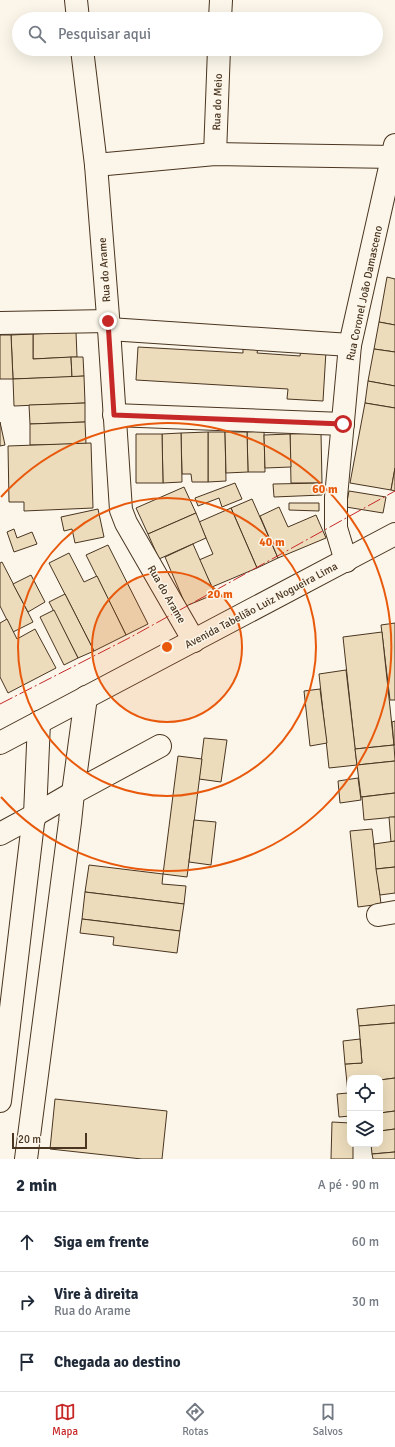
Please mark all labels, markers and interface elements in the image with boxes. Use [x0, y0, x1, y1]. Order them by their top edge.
search box [12, 12, 383, 56]
icon: search [26, 23, 48, 45]
text: Pesquisar aqui [58, 25, 151, 43]
street label: Rua do Meio [210, 73, 225, 131]
street label: Rua Coronel João Damasceno [344, 224, 385, 362]
street label: Rua do Arame [96, 237, 113, 303]
route end [99, 312, 117, 330]
route start [334, 415, 352, 433]
text: 60 m [312, 482, 338, 497]
text: 40 m [259, 535, 285, 550]
street label: Avenida Tabelião Luiz Nogueira Lima [183, 559, 340, 651]
street label: Rua do Arame [145, 563, 188, 626]
text: 20 m [207, 587, 233, 602]
centre of rings [160, 640, 174, 654]
map controls [347, 1075, 383, 1147]
button: locate [347, 1075, 383, 1111]
button: layers [347, 1111, 383, 1147]
scale bar [12, 1131, 87, 1150]
text: 20 m [18, 1133, 41, 1146]
text: 2 min [16, 1175, 57, 1196]
text: A pé · 90 m [318, 1177, 379, 1193]
icon: ahead [16, 1231, 38, 1253]
text: Siga em frente [54, 1233, 149, 1251]
text: 60 m [352, 1234, 379, 1250]
text: Vire à direita [54, 1285, 138, 1303]
icon: right [16, 1291, 38, 1313]
text: 30 m [352, 1294, 379, 1310]
text: Rua do Arame [54, 1303, 131, 1319]
icon: arrive [16, 1351, 38, 1373]
text: Chegada ao destino [54, 1353, 181, 1371]
tab: Mapa [52, 1401, 78, 1438]
tab: Rotas [182, 1401, 208, 1438]
tab: Salvos [313, 1401, 343, 1438]

